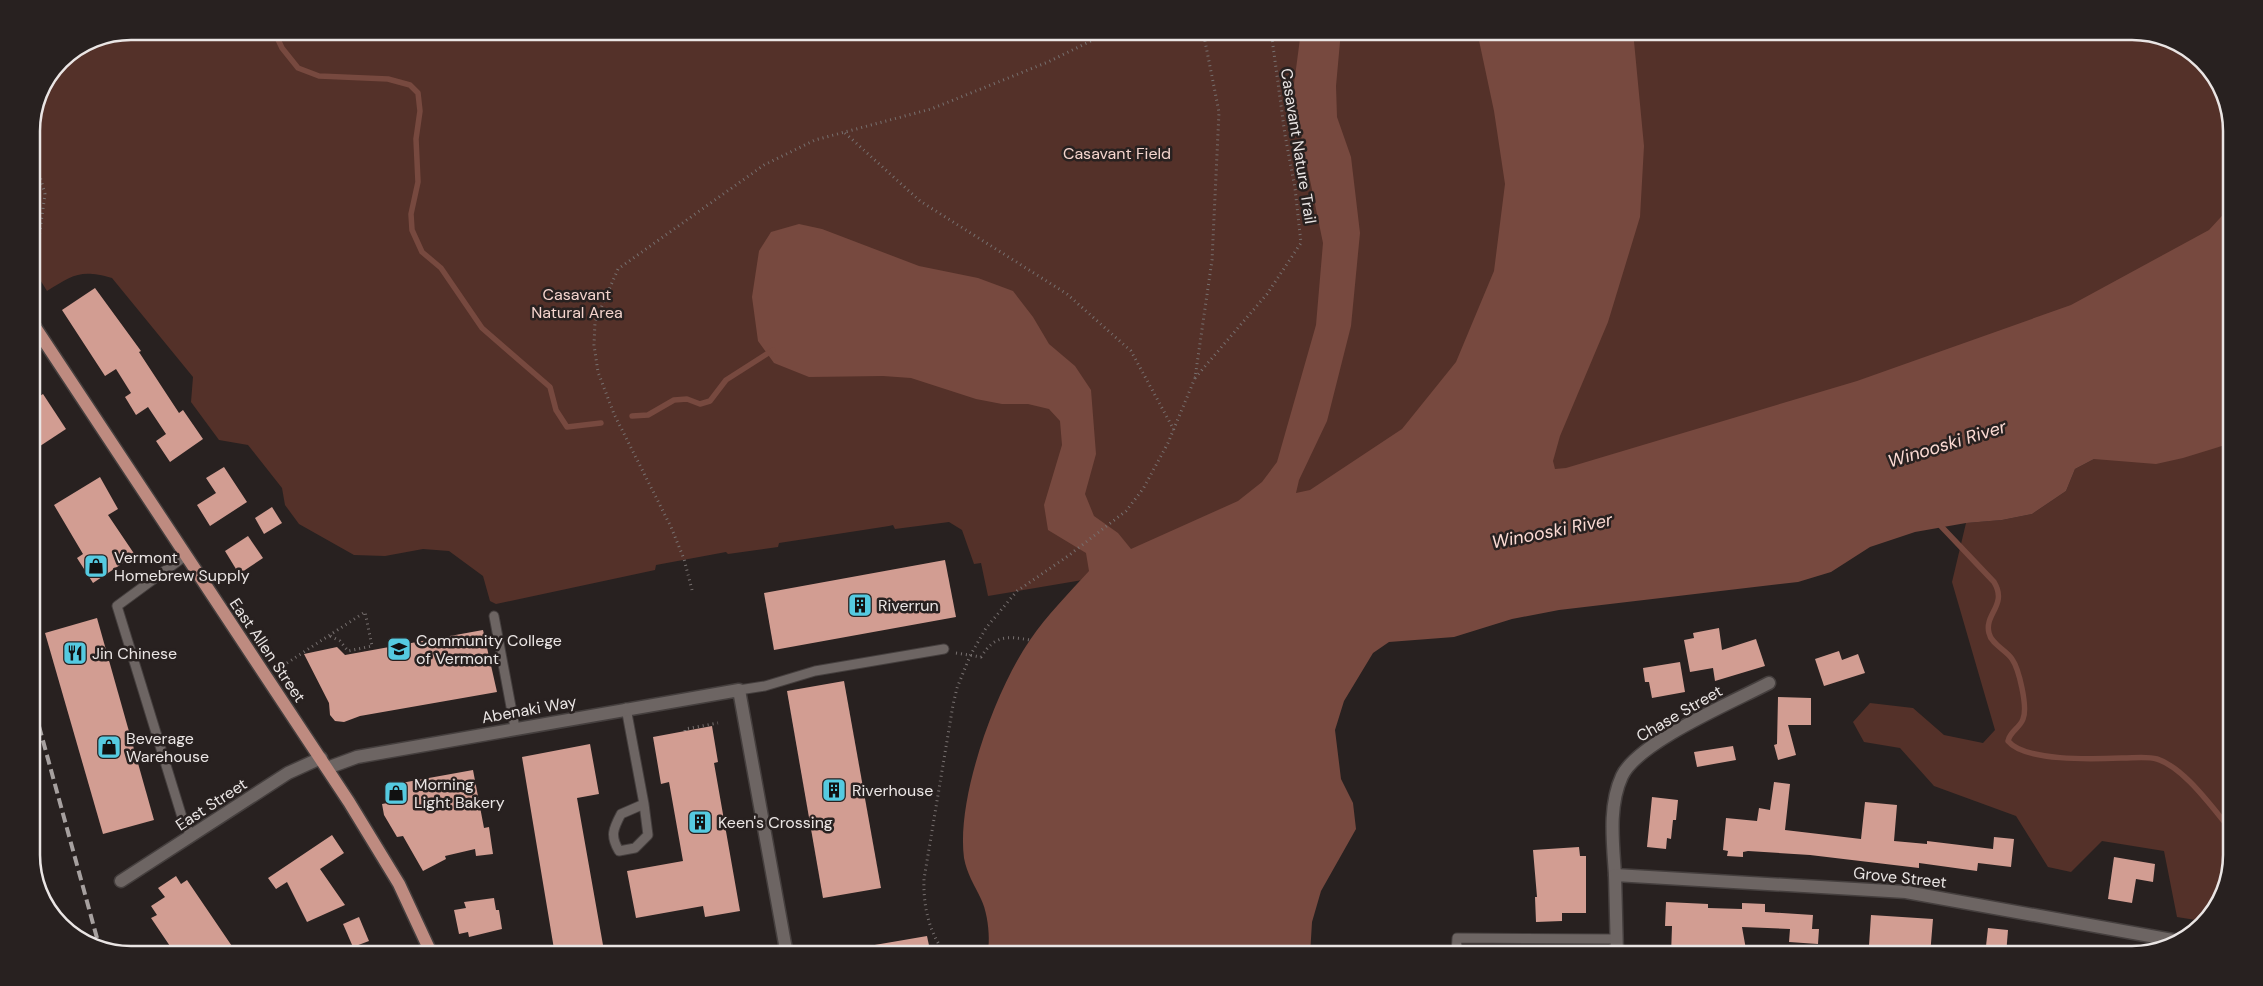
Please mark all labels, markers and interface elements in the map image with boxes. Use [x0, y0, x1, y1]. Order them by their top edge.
street label: Casavant Nature Trail [1276, 67, 1321, 225]
park label: Casavant Field [1063, 143, 1171, 164]
park label: Casavant Natural Area [531, 284, 623, 323]
water label: Winooski River [1885, 414, 2010, 473]
water label: Winooski River [1489, 507, 1616, 554]
place label: Vermont Homebrew Supply [114, 547, 250, 586]
shop icon: Vermont Homebrew Supply [83, 553, 109, 579]
building icon: Riverrun [847, 592, 873, 618]
street label: East Allen Street [225, 594, 310, 707]
place label: Riverrun [878, 595, 939, 616]
place label: Community College of Vermont [416, 630, 562, 669]
school or university icon: Community College of Vermont [386, 636, 412, 662]
restaurant icon: Jin Chinese [62, 640, 88, 666]
place label: Jin Chinese [92, 643, 177, 664]
street label: Chase Street [1632, 680, 1726, 747]
street label: Abenaki Way [480, 691, 578, 728]
place label: Beverage Warehouse [126, 728, 209, 767]
shop icon: Beverage Warehouse [96, 734, 122, 760]
street label: East Street [171, 773, 251, 835]
place label: Morning Light Bakery [414, 774, 505, 813]
building icon: Riverhouse [821, 777, 847, 803]
shop icon: Morning Light Bakery [383, 780, 409, 806]
place label: Riverhouse [852, 780, 933, 801]
building icon: Keen's Crossing [687, 809, 713, 835]
place label: Keen's Crossing [718, 812, 833, 833]
street label: Grove Street [1852, 862, 1948, 893]

